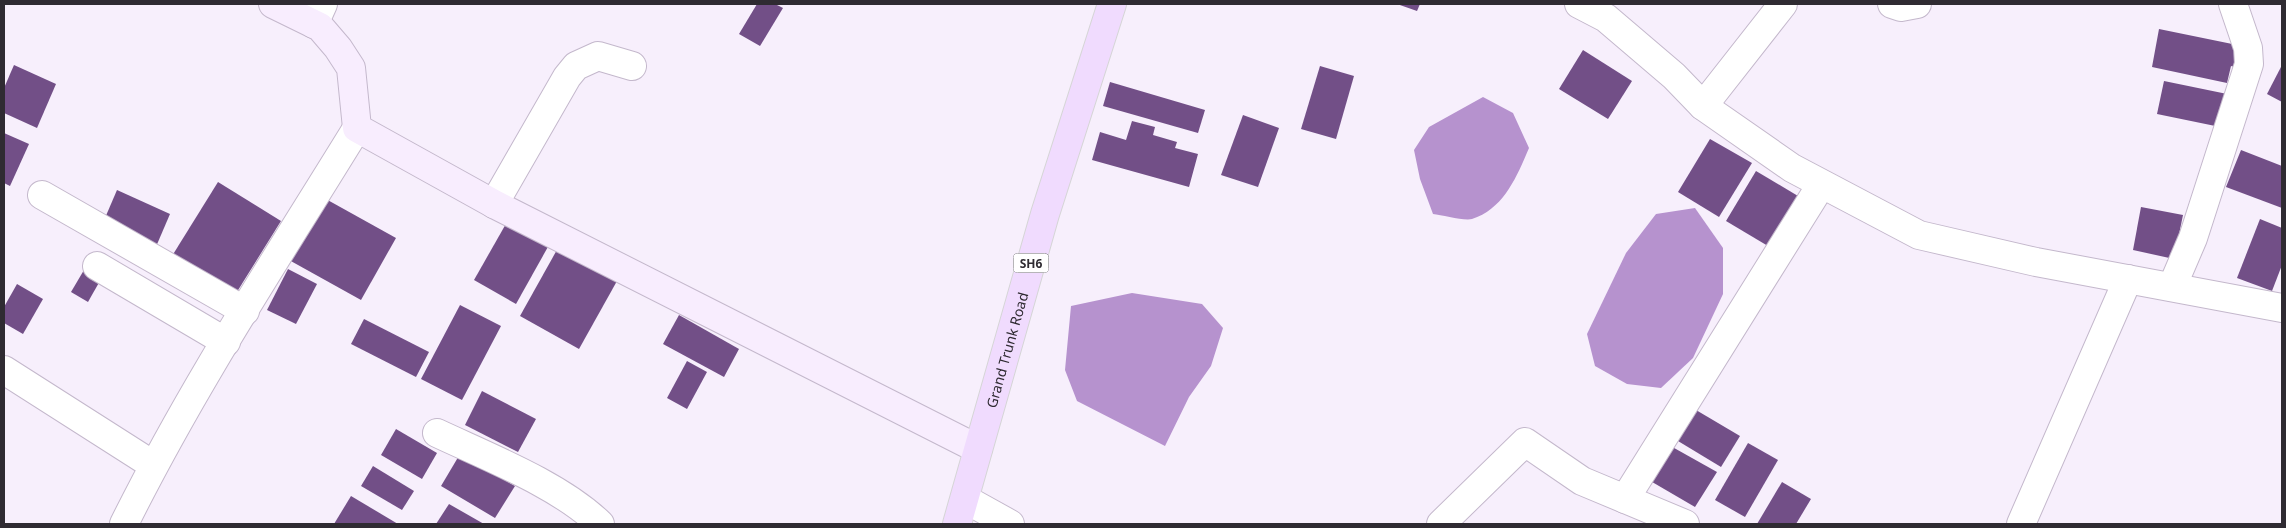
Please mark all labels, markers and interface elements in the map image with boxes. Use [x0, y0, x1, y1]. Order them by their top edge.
road number: SH6 [1014, 254, 1048, 272]
street label: Grand Trunk Road [981, 290, 1032, 410]

